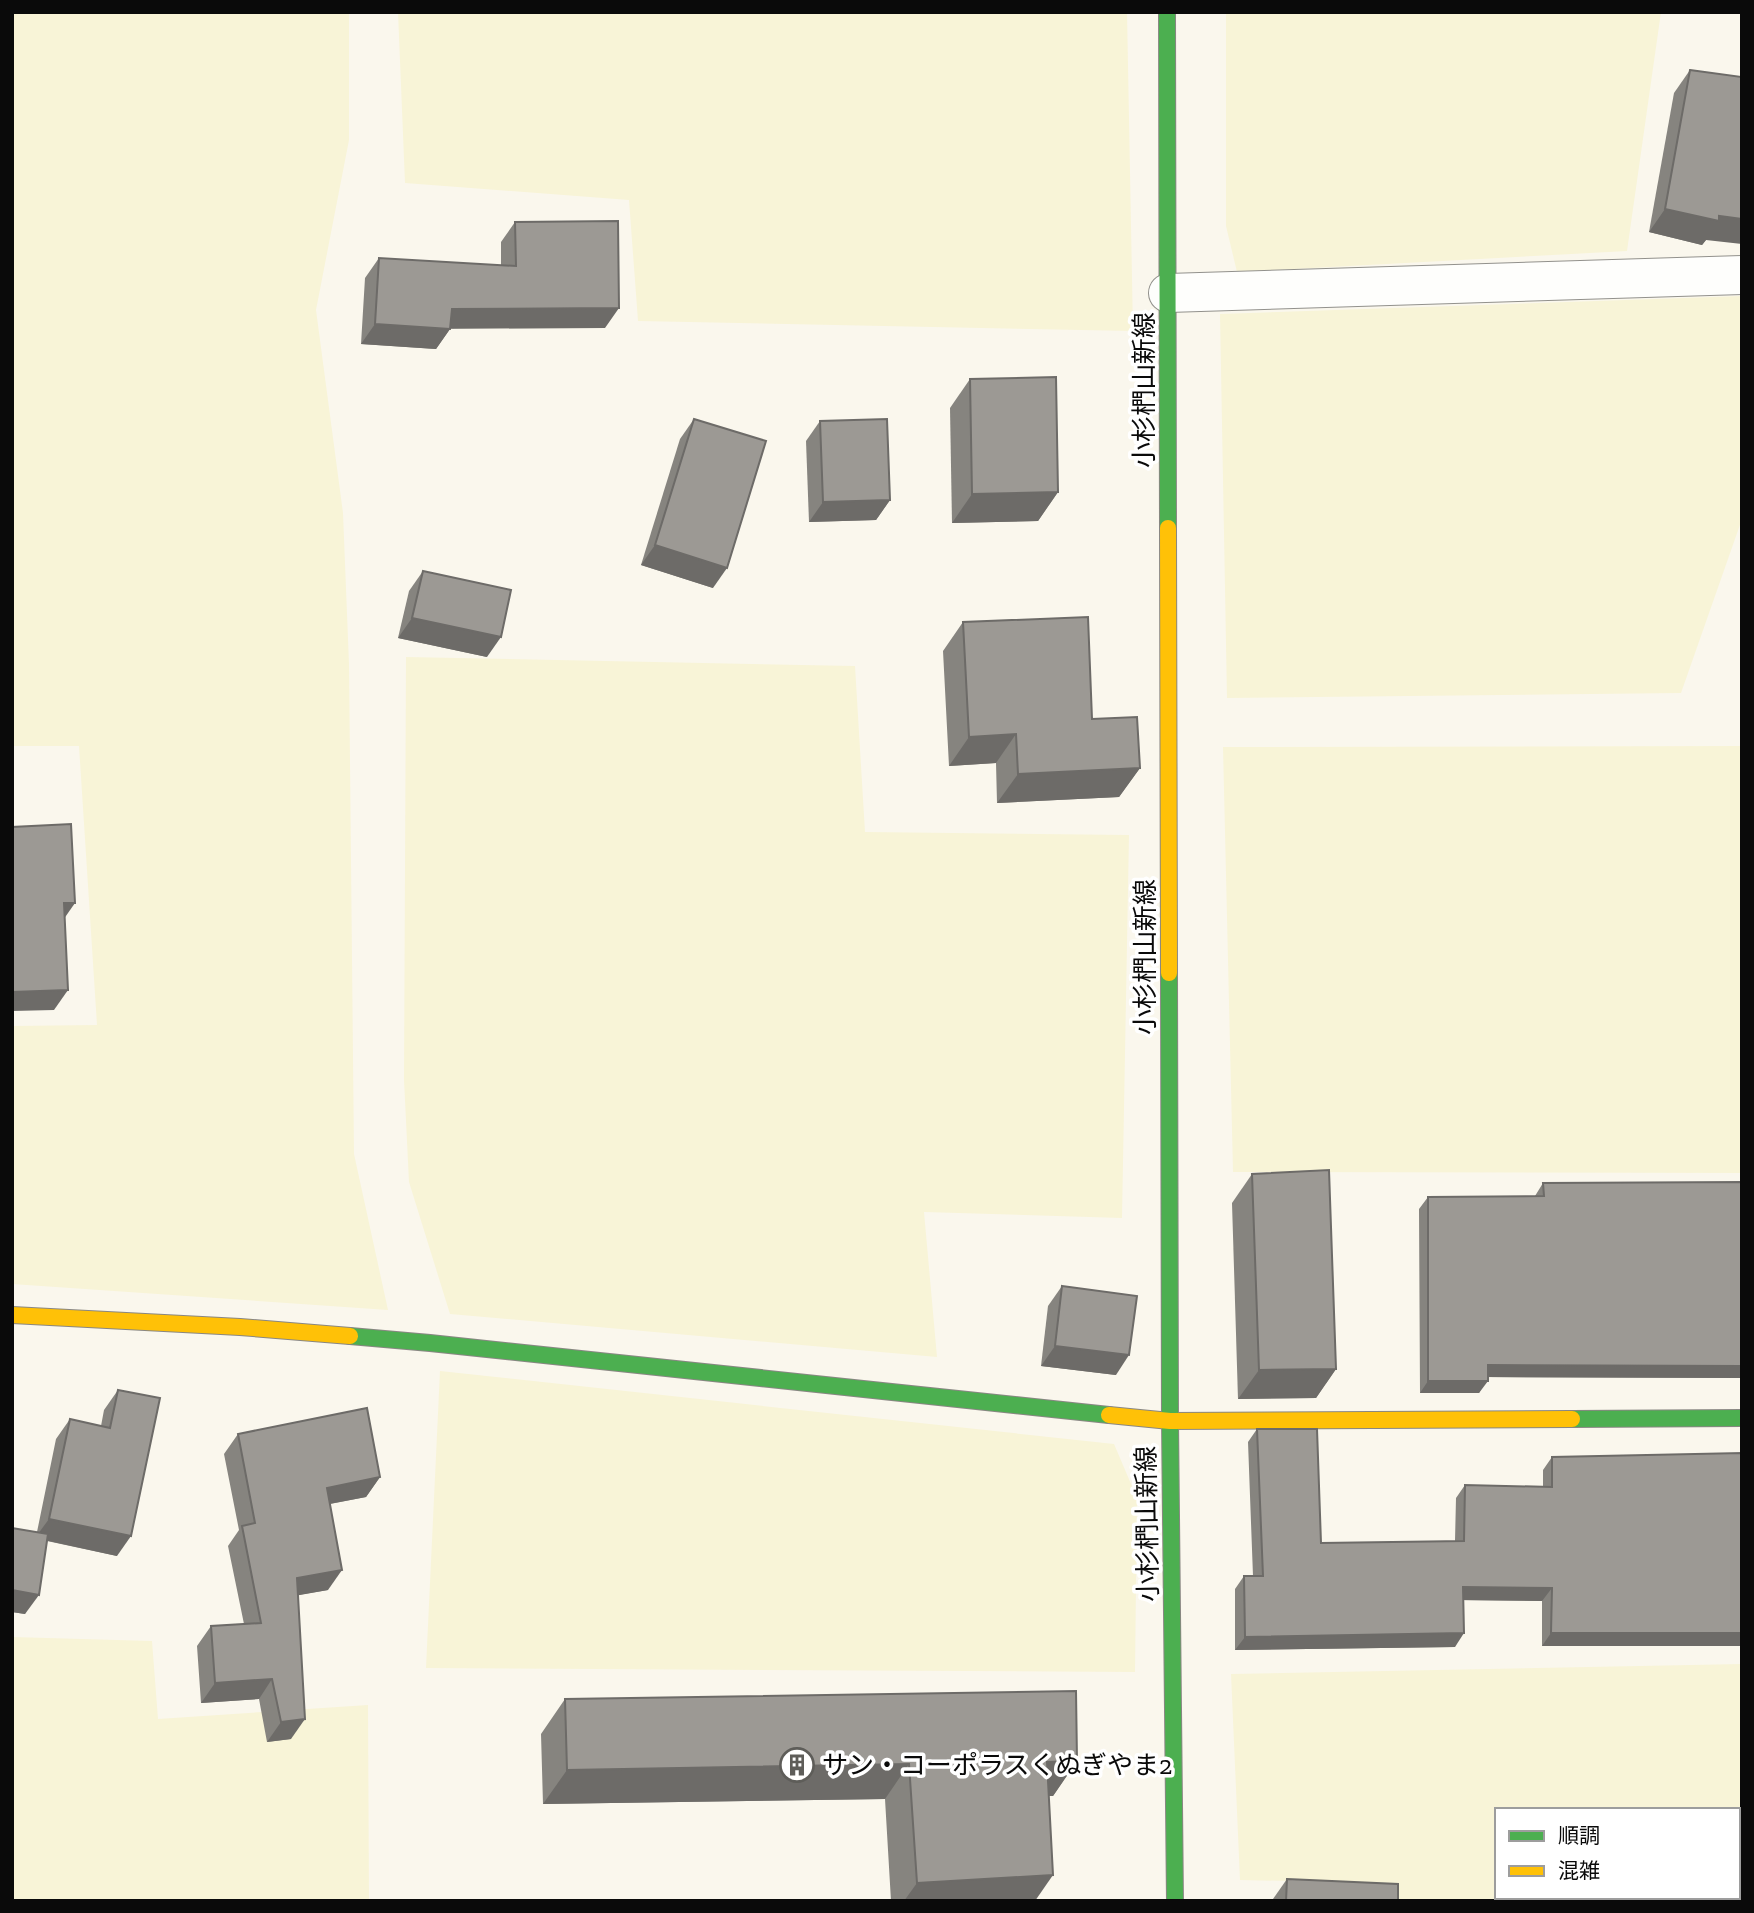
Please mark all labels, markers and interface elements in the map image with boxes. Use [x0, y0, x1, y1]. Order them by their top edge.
street label: 小杉椚山新線 [1128, 312, 1160, 468]
street label: 小杉椚山新線 [1129, 879, 1161, 1035]
street label: 小杉椚山新線 [1130, 1446, 1164, 1602]
building icon: サン・コーポラスくぬぎやま2 [778, 1746, 816, 1784]
place label: サン・コーポラスくぬぎやま2 [822, 1749, 1172, 1781]
legend [1495, 1808, 1740, 1899]
text: 順調 [1558, 1823, 1600, 1848]
text: 混雑 [1558, 1858, 1600, 1883]

